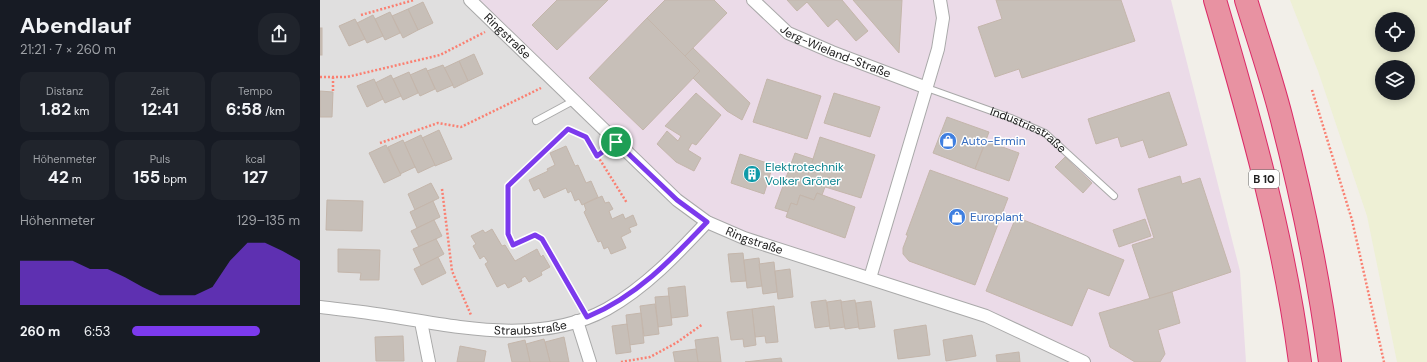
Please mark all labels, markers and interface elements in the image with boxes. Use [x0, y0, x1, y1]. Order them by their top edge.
street label: Ringstraße [480, 10, 535, 63]
text: Abendlauf [20, 11, 132, 40]
map controls [1375, 12, 1415, 100]
button: locate [1375, 12, 1415, 52]
button: share [258, 13, 300, 55]
street label: Jerg-Wieland-Straße [776, 21, 893, 82]
text: 21:21 · 7 × 260 m [20, 41, 116, 58]
button: layers [1375, 60, 1415, 100]
text: Distanz [46, 84, 83, 98]
text: Zeit [150, 84, 170, 98]
text: Tempo [238, 84, 273, 98]
text: 1.82 [40, 98, 71, 120]
text: 12:41 [141, 98, 179, 120]
text: 6:58 [226, 98, 262, 120]
street label: Industriestraße [988, 103, 1070, 157]
text: km [71, 104, 89, 118]
text: /km [262, 104, 285, 118]
pin [599, 125, 633, 159]
icon: arrive [605, 131, 627, 153]
shop icon: Auto-Ermin [938, 131, 958, 151]
place label: Auto-Ermin [961, 133, 1026, 149]
text: Höhenmeter [33, 152, 96, 166]
text: Puls [150, 152, 170, 166]
text: kcal [245, 152, 265, 166]
place label: Elektrotechnik Volker Gröner [765, 159, 844, 189]
building icon: Elektrotechnik Volker Gröner [742, 164, 762, 184]
text: 42 [48, 166, 69, 188]
text: 155 [133, 166, 160, 188]
text: 127 [243, 166, 268, 188]
road number: B 10 [1249, 170, 1279, 188]
text: m [69, 172, 81, 186]
text: bpm [160, 172, 187, 186]
shop icon: Europlant [947, 207, 967, 227]
place label: Europlant [970, 209, 1024, 225]
text: Höhenmeter [20, 212, 95, 229]
text: 129–135 m [237, 212, 300, 229]
street label: Ringstraße [723, 223, 785, 258]
street label: Straubstraße [493, 317, 568, 339]
text: 260 m [20, 323, 60, 340]
text: 6:53 [84, 323, 110, 340]

